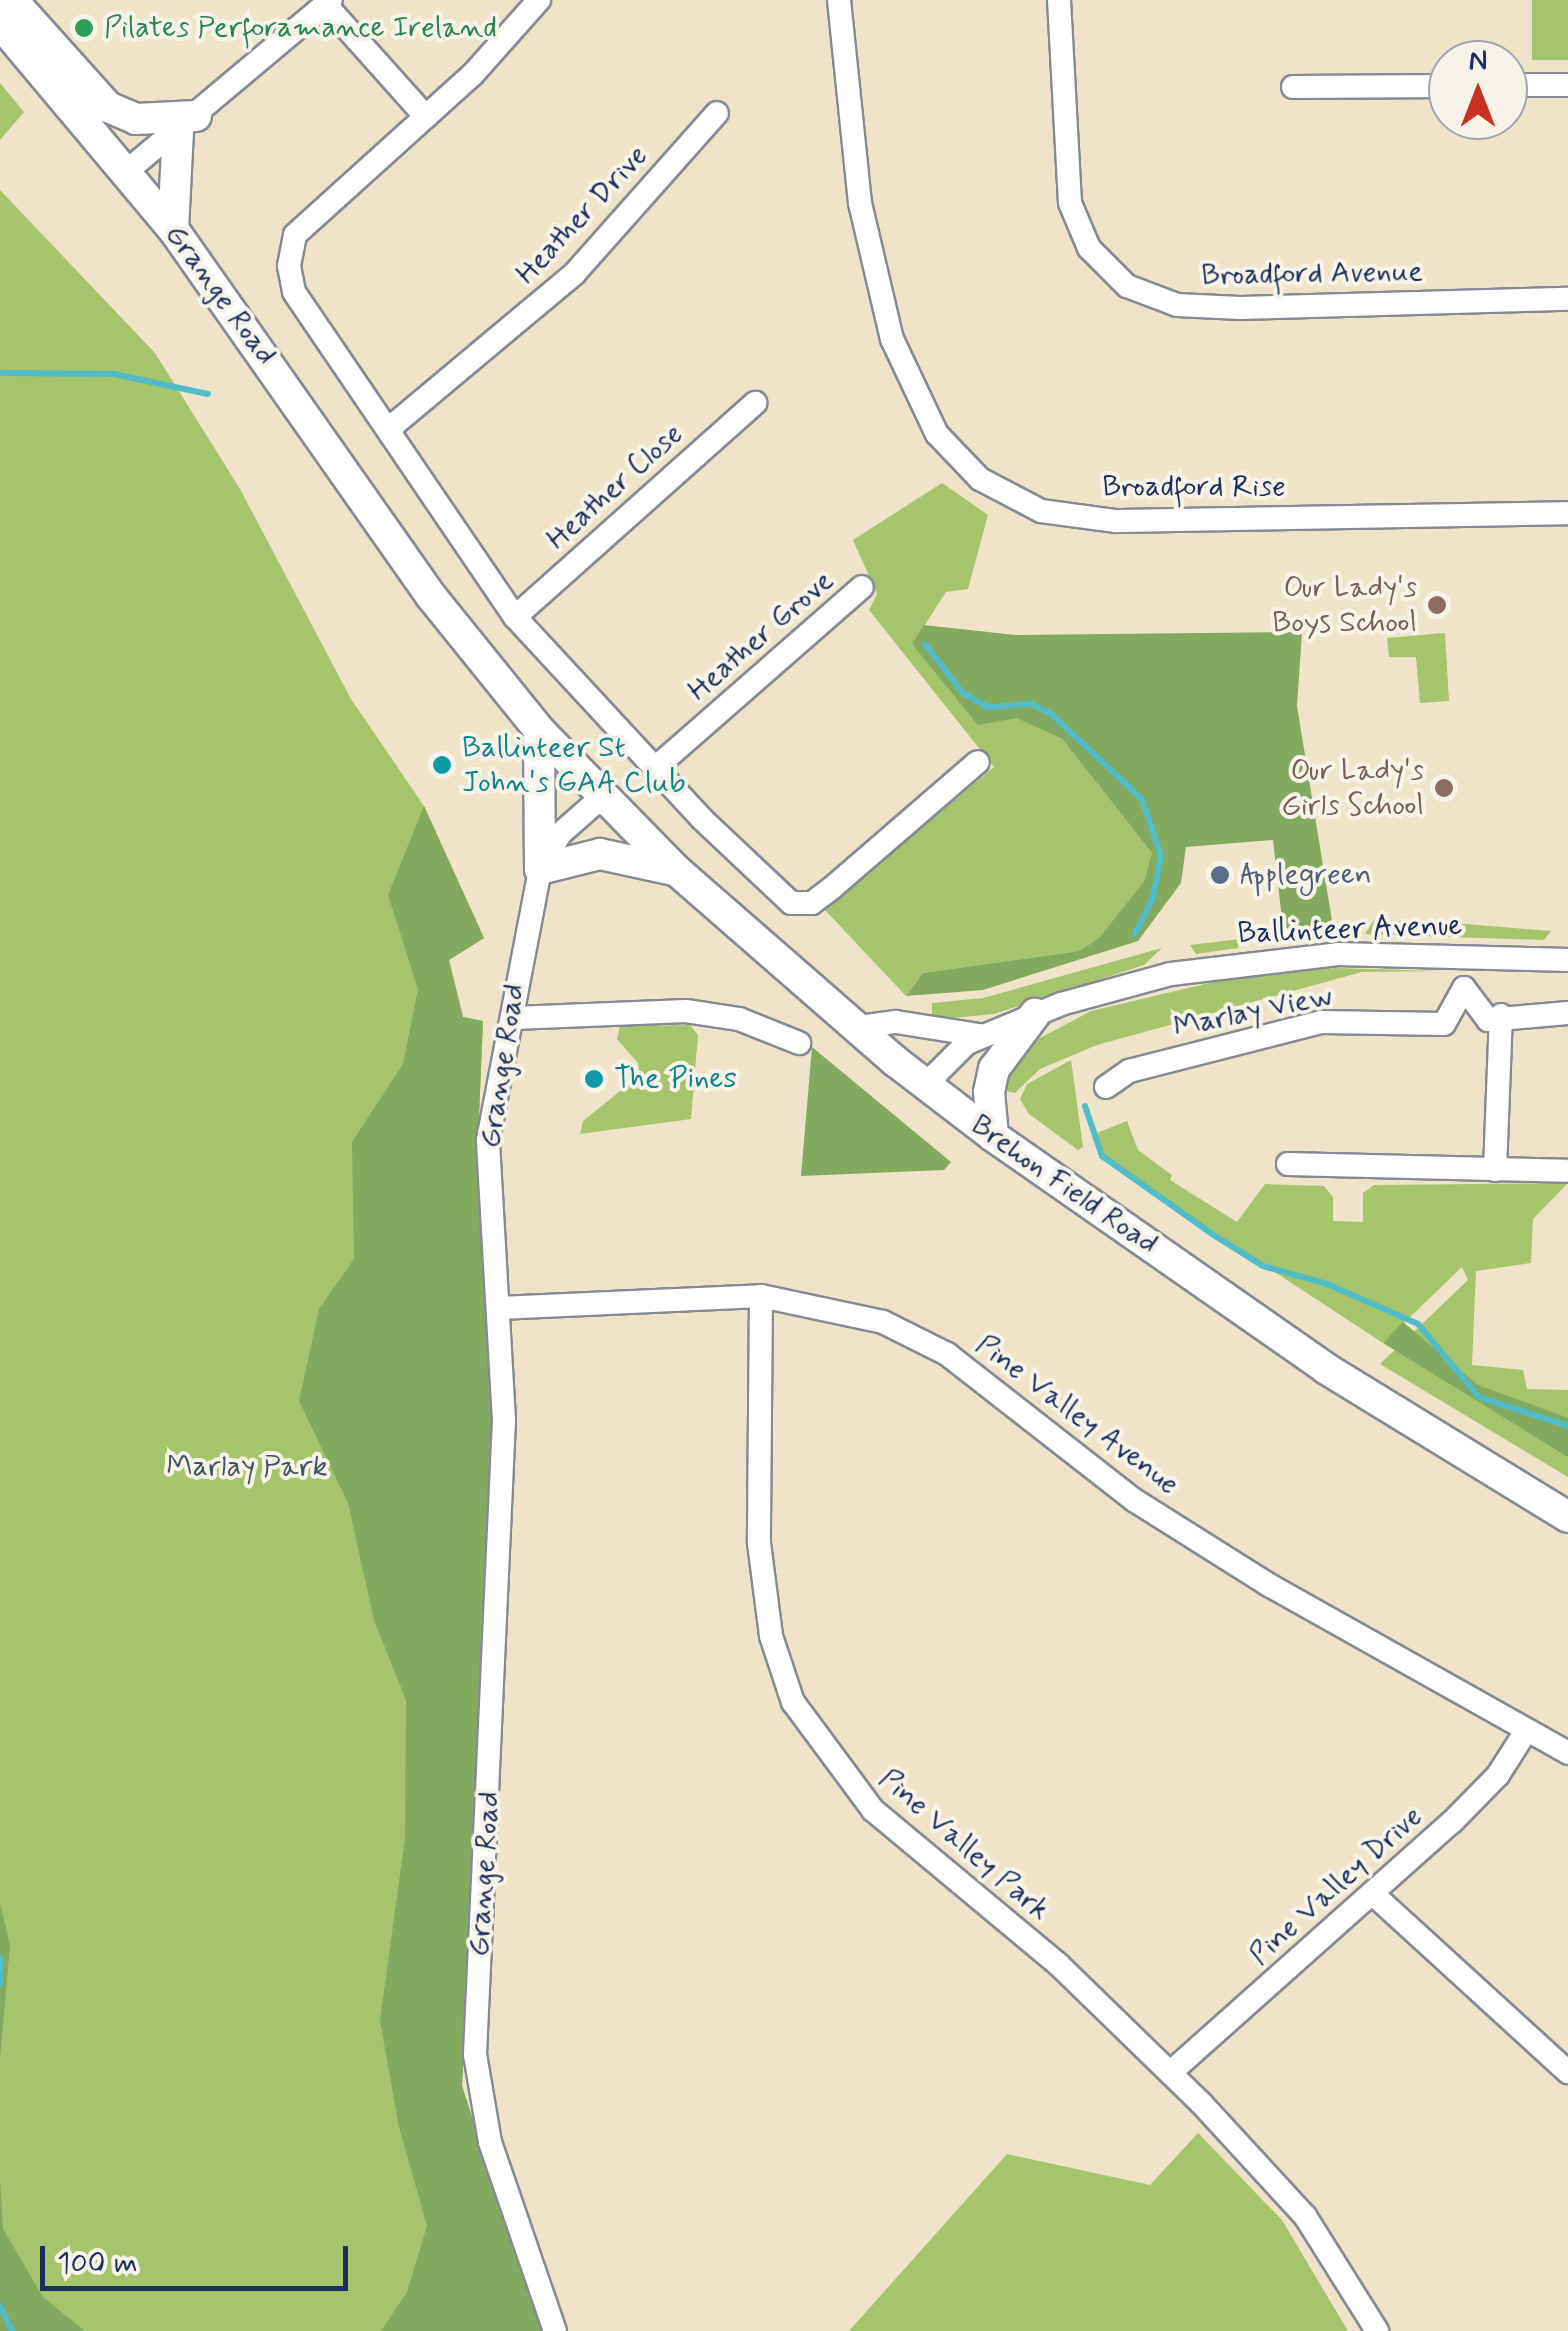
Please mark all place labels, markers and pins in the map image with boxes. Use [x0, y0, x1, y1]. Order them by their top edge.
place label: Pilates Perforamance Ireland [104, 10, 495, 46]
marker: Pilates Perforamance Ireland [73, 17, 95, 39]
place label: Our Lady's Boys School [1272, 570, 1417, 640]
marker: Our Lady's Boys School [1426, 594, 1448, 616]
place label: Ballinteer St John's GAA Club [462, 730, 682, 800]
place label: Our Lady's Girls School [1280, 753, 1424, 824]
marker: Ballinteer St John's GAA Club [431, 754, 453, 776]
marker: Our Lady's Girls School [1433, 777, 1455, 799]
place label: Applegreen [1240, 857, 1372, 893]
marker: Applegreen [1209, 864, 1231, 886]
place label: The Pines [614, 1061, 733, 1097]
marker: The Pines [583, 1068, 605, 1090]

